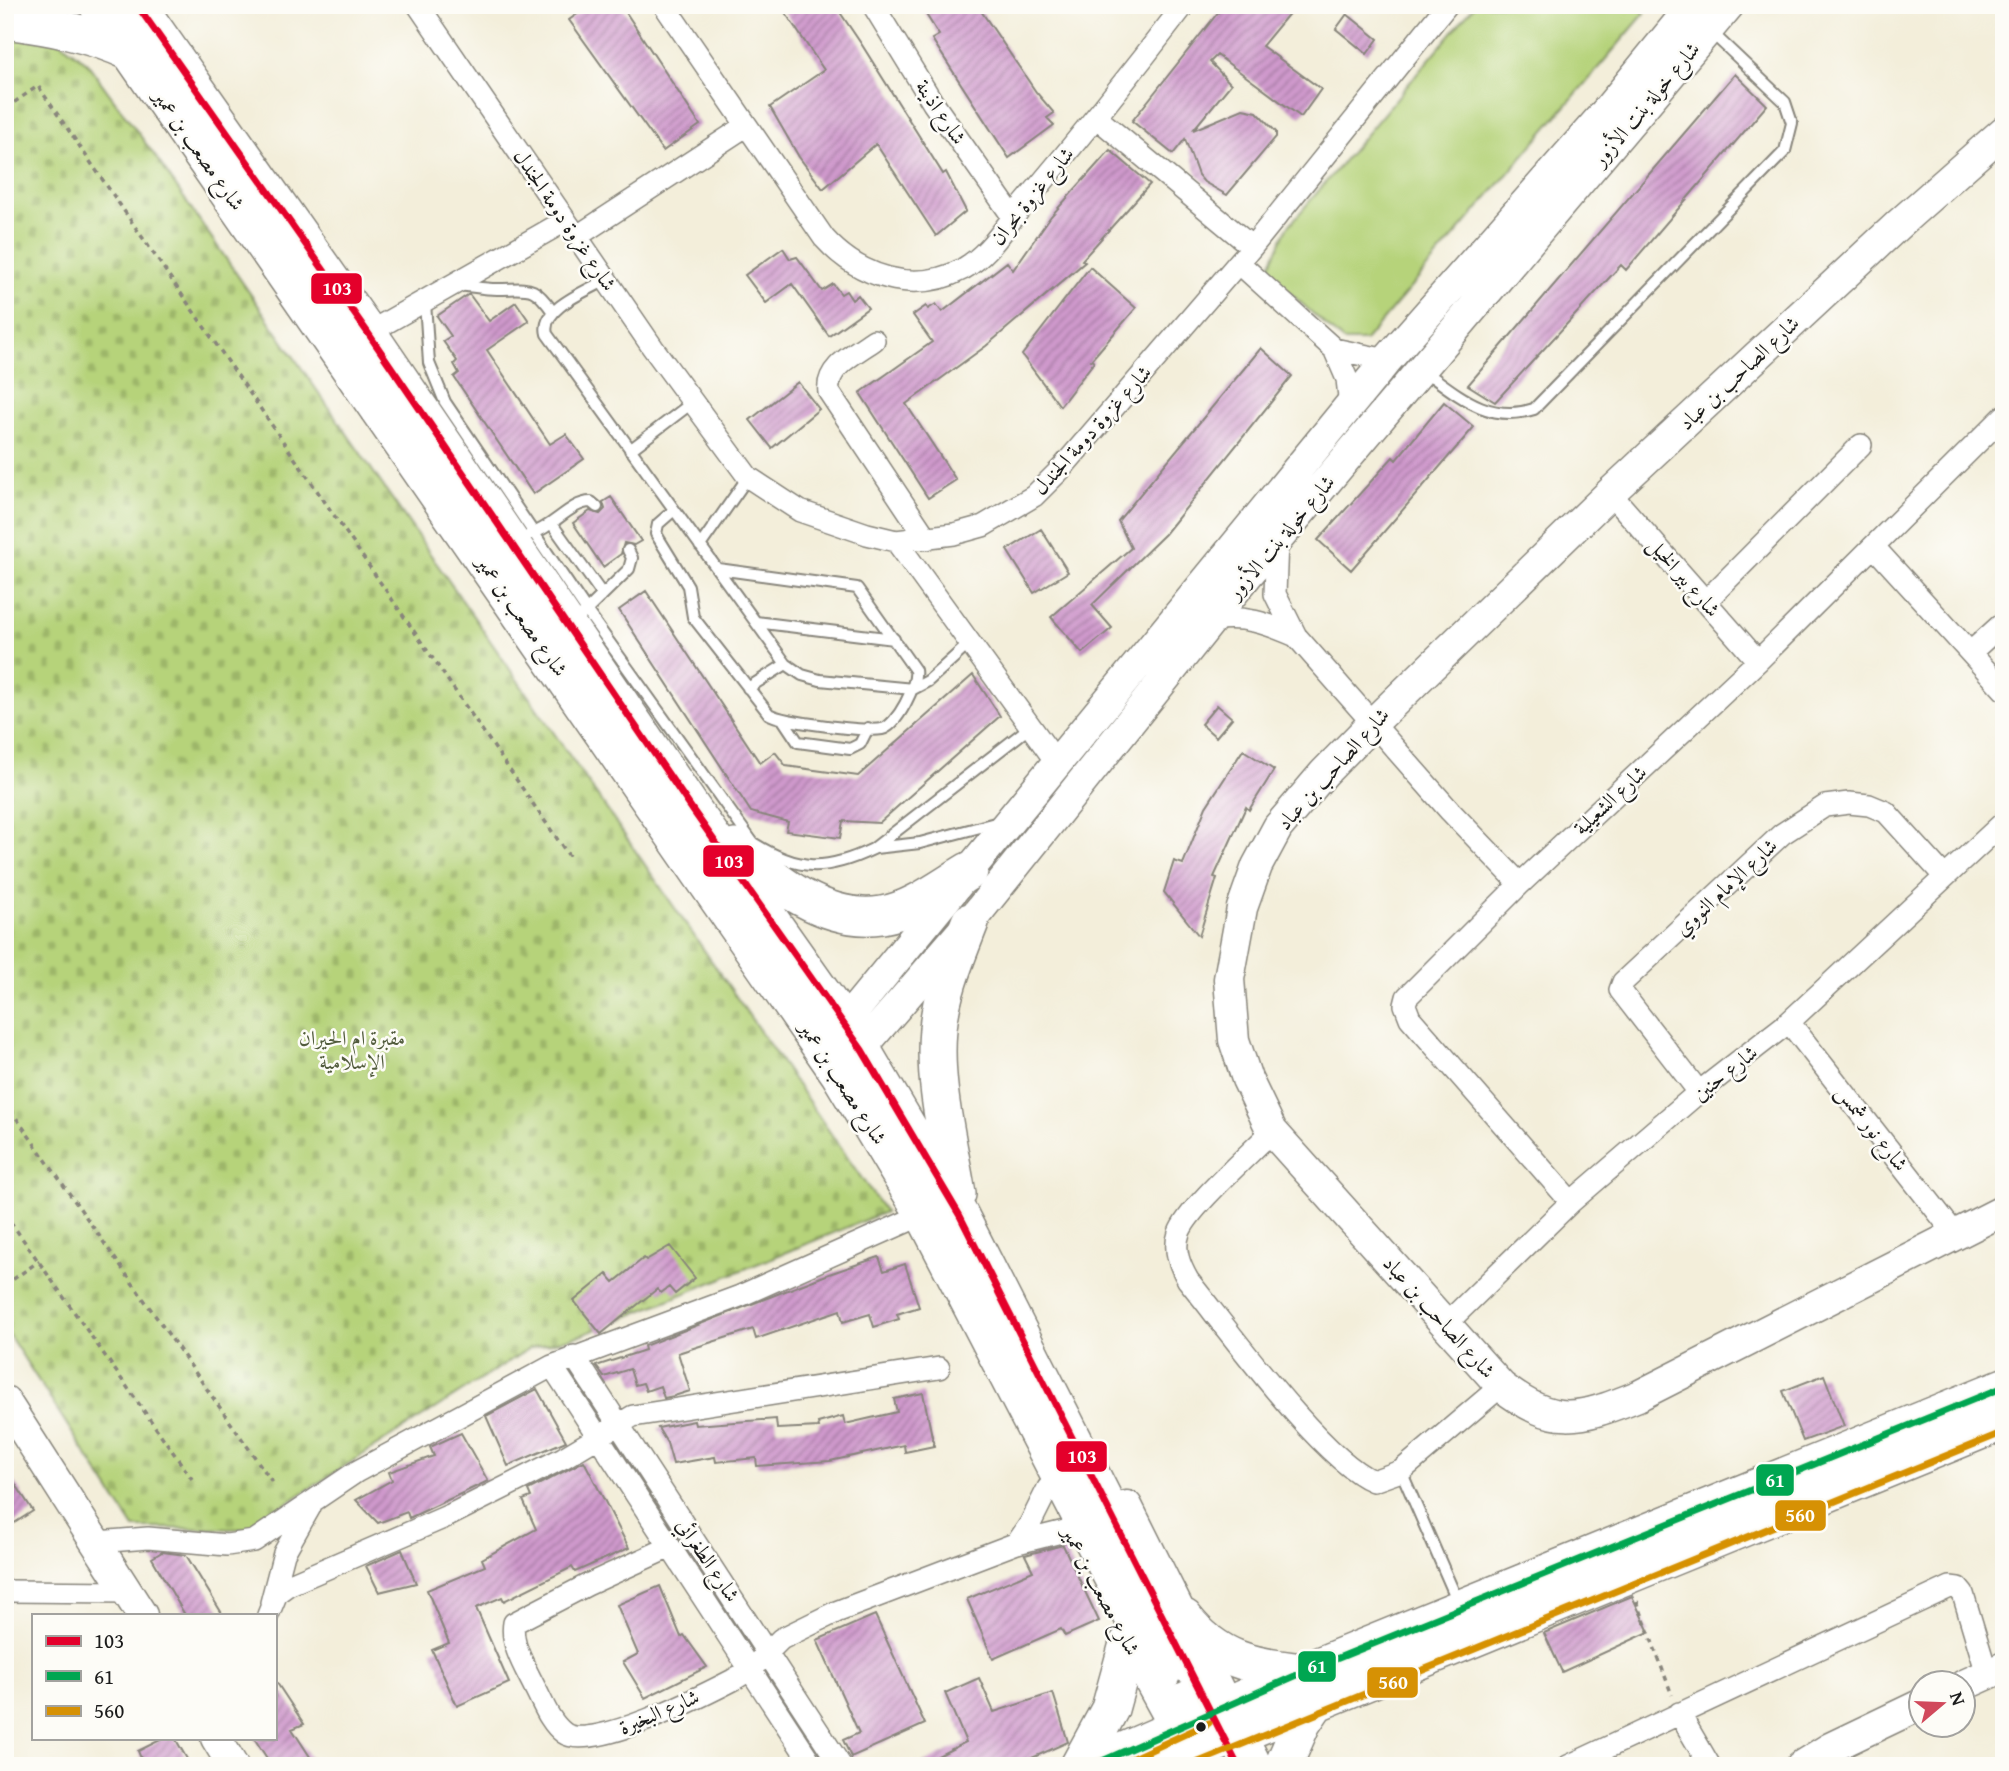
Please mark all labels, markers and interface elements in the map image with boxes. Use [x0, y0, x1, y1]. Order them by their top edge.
street label: شارع خولة بنت الأزور [1583, 35, 1709, 176]
street label: شارع اذينة [906, 73, 975, 152]
street label: شارع مصعب بن عمير [142, 81, 253, 218]
street label: شارع غزوة بحران [982, 140, 1083, 254]
street label: شارع غزوة دومة الجندل [504, 142, 625, 299]
line badge: 103 [310, 272, 363, 305]
text: 103 [322, 274, 352, 302]
street label: شارع الصاحب بن عباد [1671, 308, 1808, 439]
street label: شارع غزوة دومة الجندل [1025, 358, 1161, 504]
street label: شارع خولة بنت الأزور [1218, 468, 1344, 609]
street label: شارع بير الخيل [1638, 530, 1728, 626]
street label: شارع مصعب بن عمير [465, 547, 576, 684]
street label: شارع الصاحب بن عباد [1269, 700, 1399, 839]
street label: شارع الشعيلية [1566, 757, 1656, 844]
street label: شارع الإمام النووي [1667, 831, 1786, 945]
line badge: 103 [702, 844, 755, 878]
text: 103 [714, 847, 744, 875]
street label: شارع مصعب بن عمير [788, 1013, 895, 1152]
park label: مقبرة ام الحيران الإسلامية [299, 1022, 405, 1078]
street label: شارع حنين [1685, 1037, 1766, 1111]
street label: شارع نور شمس [1826, 1078, 1916, 1180]
street label: شارع الصاحب بن عباد [1373, 1248, 1503, 1387]
line badge: 103 [1055, 1440, 1108, 1473]
text: 103 [1067, 1442, 1097, 1470]
line badge: 61 [1755, 1463, 1795, 1497]
text: 61 [1765, 1466, 1785, 1494]
line badge: 560 [1774, 1499, 1827, 1532]
text: 560 [1785, 1501, 1815, 1529]
street label: شارع الطغرائي [666, 1511, 748, 1610]
street label: شارع مصعب بن عمير [1051, 1519, 1148, 1662]
legend [32, 1614, 276, 1740]
text: 103 [94, 1625, 124, 1656]
line badge: 61 [1297, 1650, 1337, 1683]
text: 61 [1307, 1652, 1327, 1680]
text: 61 [94, 1661, 114, 1692]
line badge: 560 [1366, 1666, 1419, 1699]
text: 560 [1378, 1668, 1408, 1696]
north arrow [1908, 1670, 1978, 1740]
street label: شارع البخيرة [614, 1681, 705, 1745]
text: N [1943, 1688, 1973, 1709]
text: 560 [94, 1695, 124, 1726]
unlabelled marker [1194, 1720, 1208, 1734]

